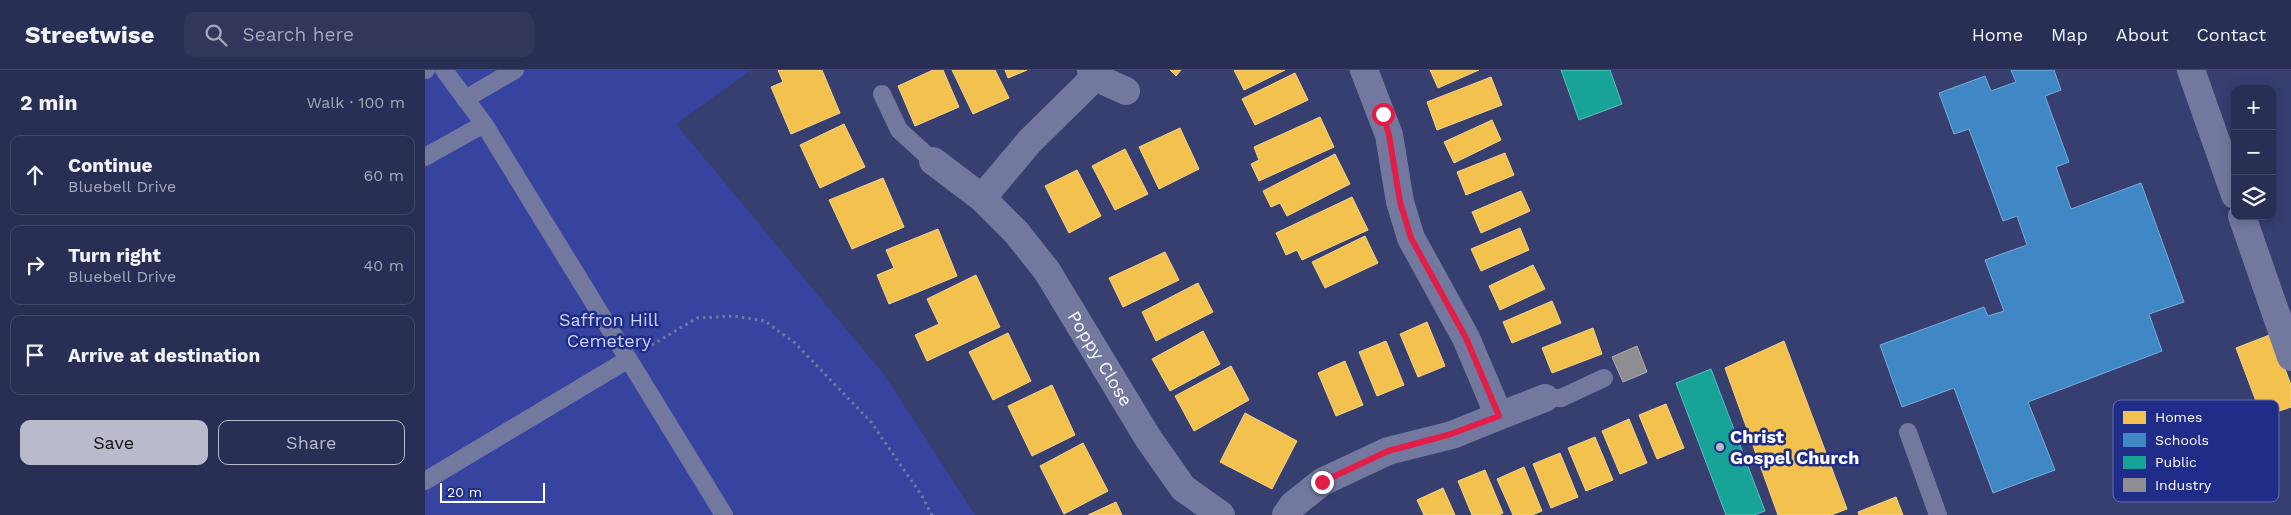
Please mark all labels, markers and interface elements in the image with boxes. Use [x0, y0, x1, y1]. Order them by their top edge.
search box [184, 12, 534, 57]
text: Streetwise [25, 21, 154, 49]
icon: search [202, 21, 230, 49]
text: Search here [242, 23, 354, 46]
text: Home [1972, 24, 2023, 45]
text: Map [2051, 24, 2088, 45]
text: About [2116, 24, 2168, 45]
text: Contact [2196, 24, 2266, 45]
map controls [2231, 85, 2276, 220]
button: + [2231, 85, 2276, 130]
text: 2 min [20, 90, 77, 115]
text: Walk · 100 m [307, 93, 405, 112]
route start [1372, 103, 1395, 126]
button: − [2231, 130, 2276, 175]
text: Continue [68, 154, 152, 177]
icon: ahead [21, 161, 49, 189]
text: 60 m [364, 166, 404, 185]
button: layers [2231, 175, 2276, 220]
text: Bluebell Drive [68, 177, 176, 196]
text: Turn right [68, 244, 161, 267]
icon: right [21, 251, 49, 279]
text: 40 m [364, 256, 404, 275]
text: Bluebell Drive [68, 267, 176, 286]
street label: Poppy Close [1064, 307, 1137, 410]
park label: Saffron Hill Cemetery [559, 309, 659, 351]
icon: arrive [21, 341, 49, 369]
text: Arrive at destination [68, 344, 260, 367]
legend [2113, 400, 2279, 502]
text: Homes [2155, 409, 2202, 425]
button: Save [20, 420, 208, 465]
button: Share [218, 420, 405, 465]
place label: Christ Gospel Church [1730, 426, 1859, 468]
text: Schools [2155, 432, 2209, 448]
marker: Christ Gospel Church [1714, 441, 1726, 453]
text: Public [2155, 454, 2197, 470]
route end [1311, 471, 1334, 494]
text: Industry [2155, 477, 2212, 493]
scale bar [440, 480, 545, 503]
text: 20 m [447, 484, 482, 500]

